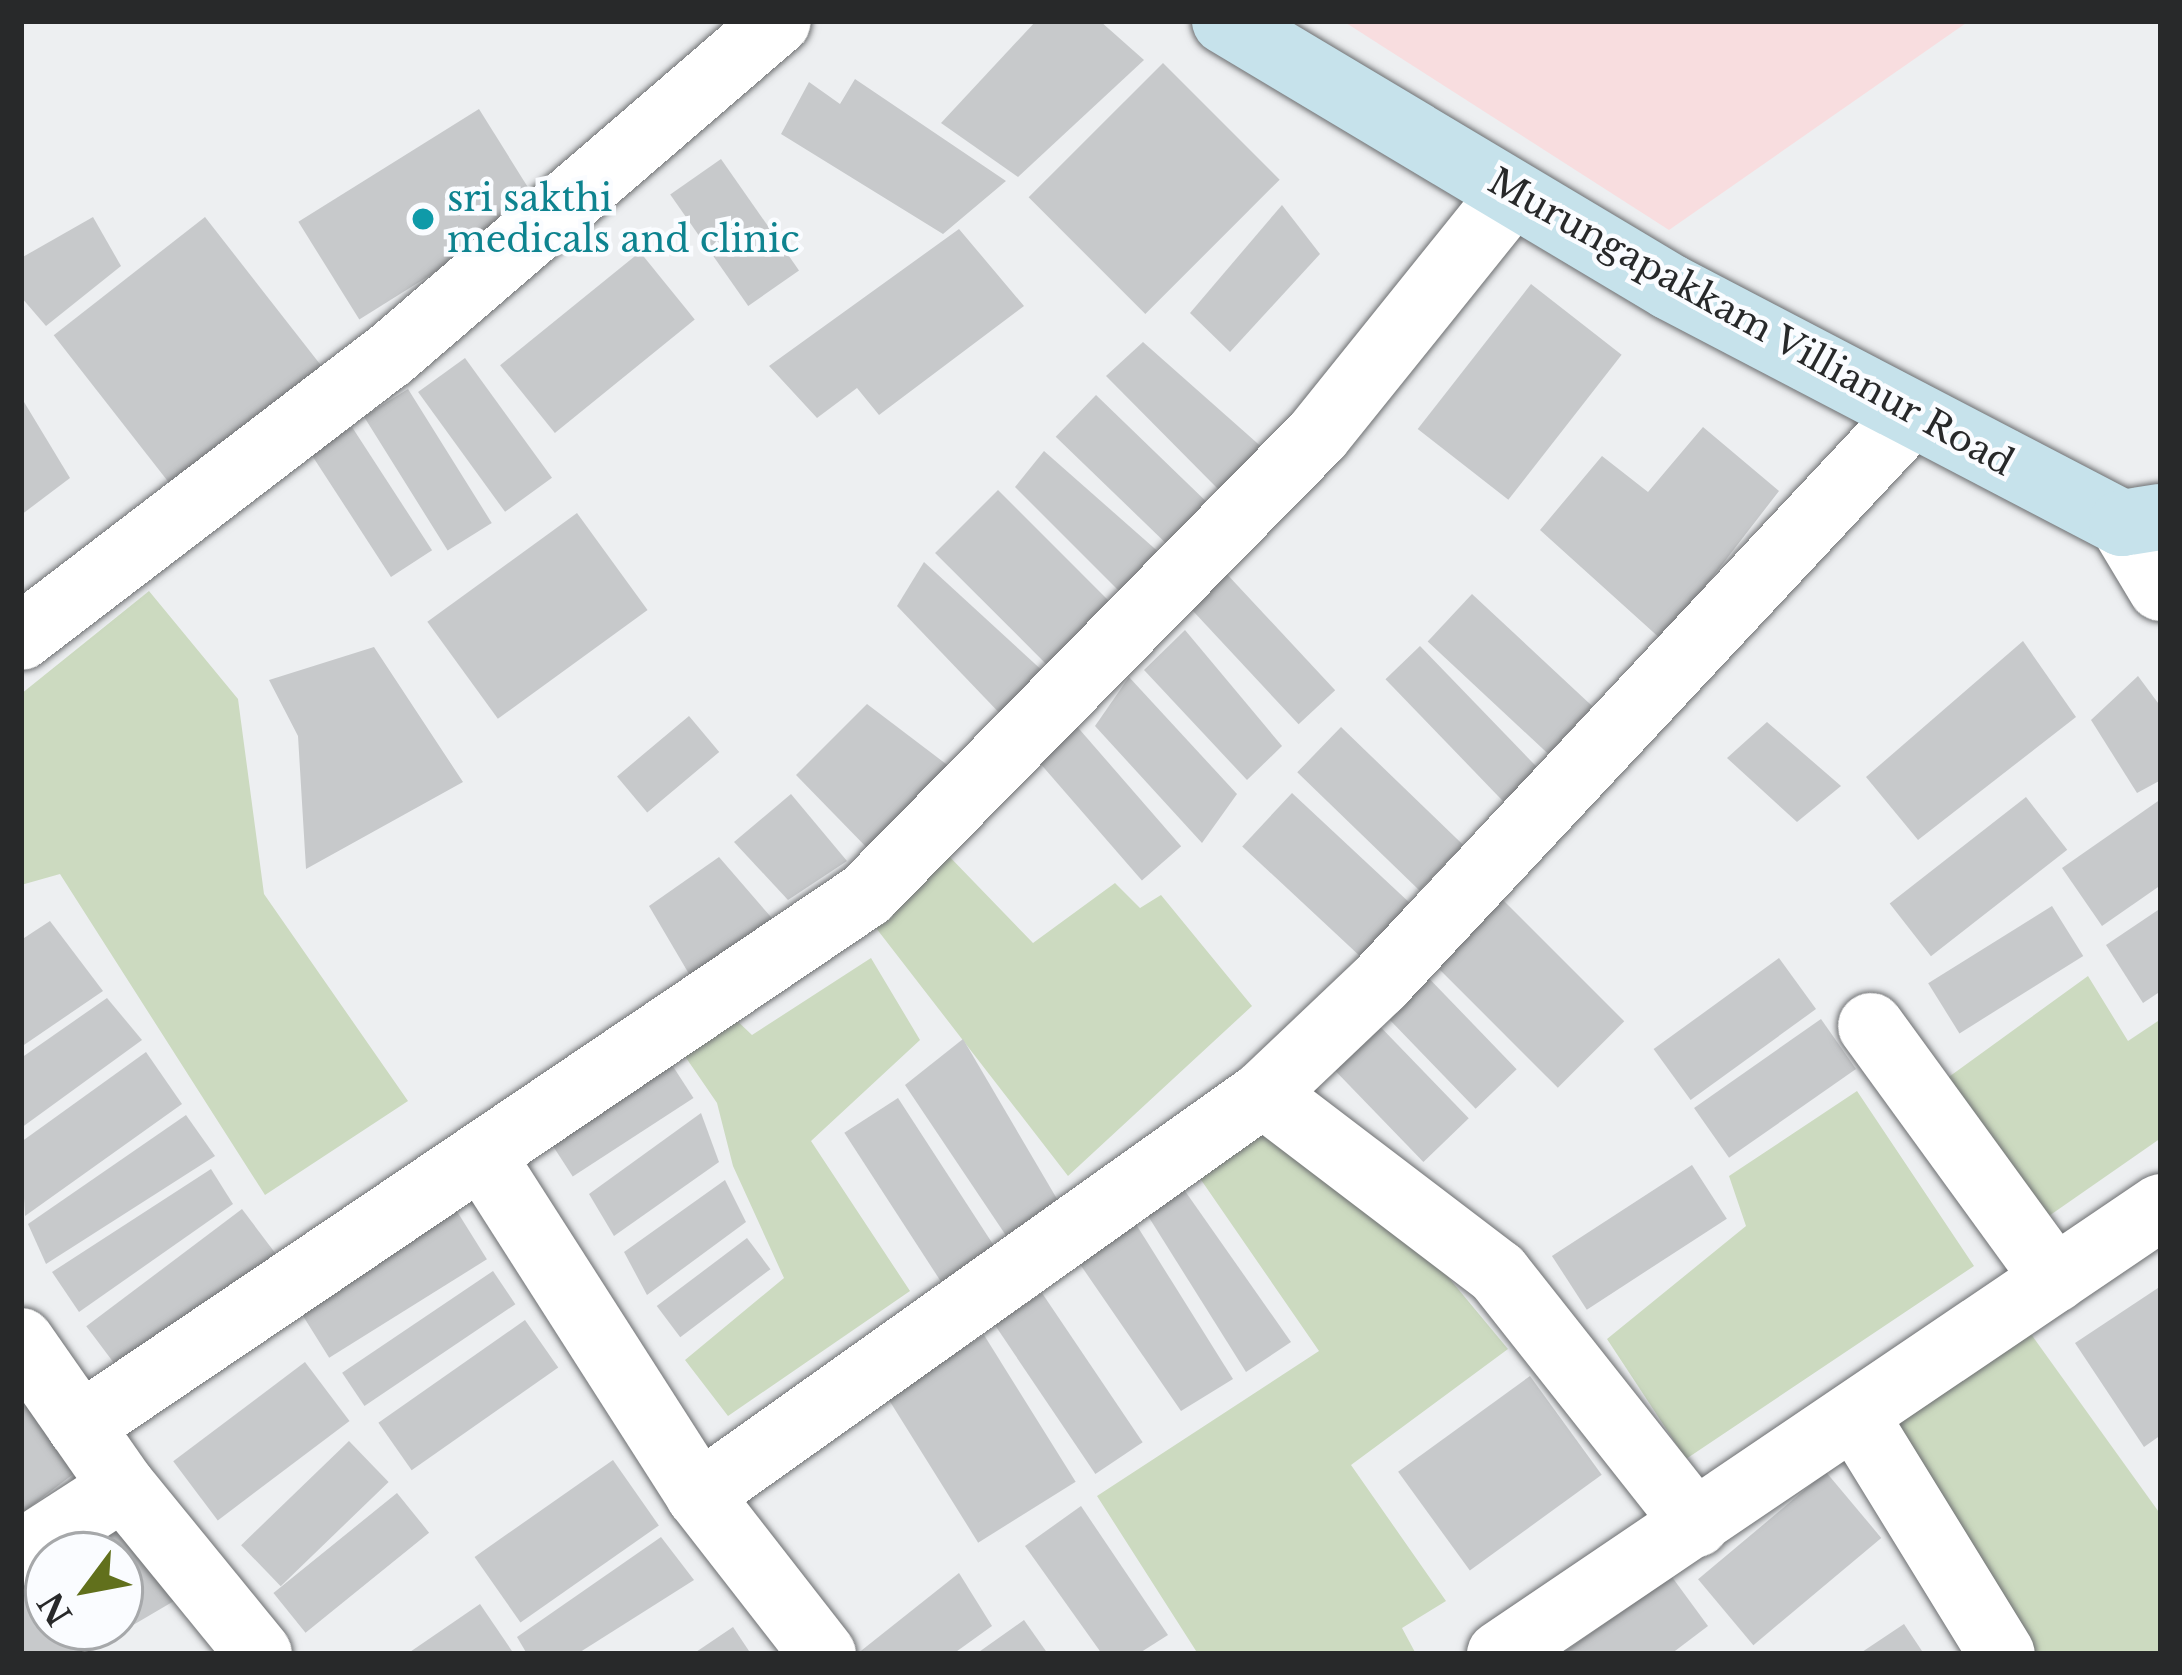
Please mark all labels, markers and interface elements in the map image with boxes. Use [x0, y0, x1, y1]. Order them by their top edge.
street label: Murungapakkam Villianur Road [1480, 159, 2022, 485]
place label: sri sakthi medicals and clinic [447, 176, 799, 261]
marker: sri sakthi medicals and clinic [410, 206, 436, 232]
north arrow [24, 1531, 144, 1651]
text: N [30, 1585, 81, 1633]

